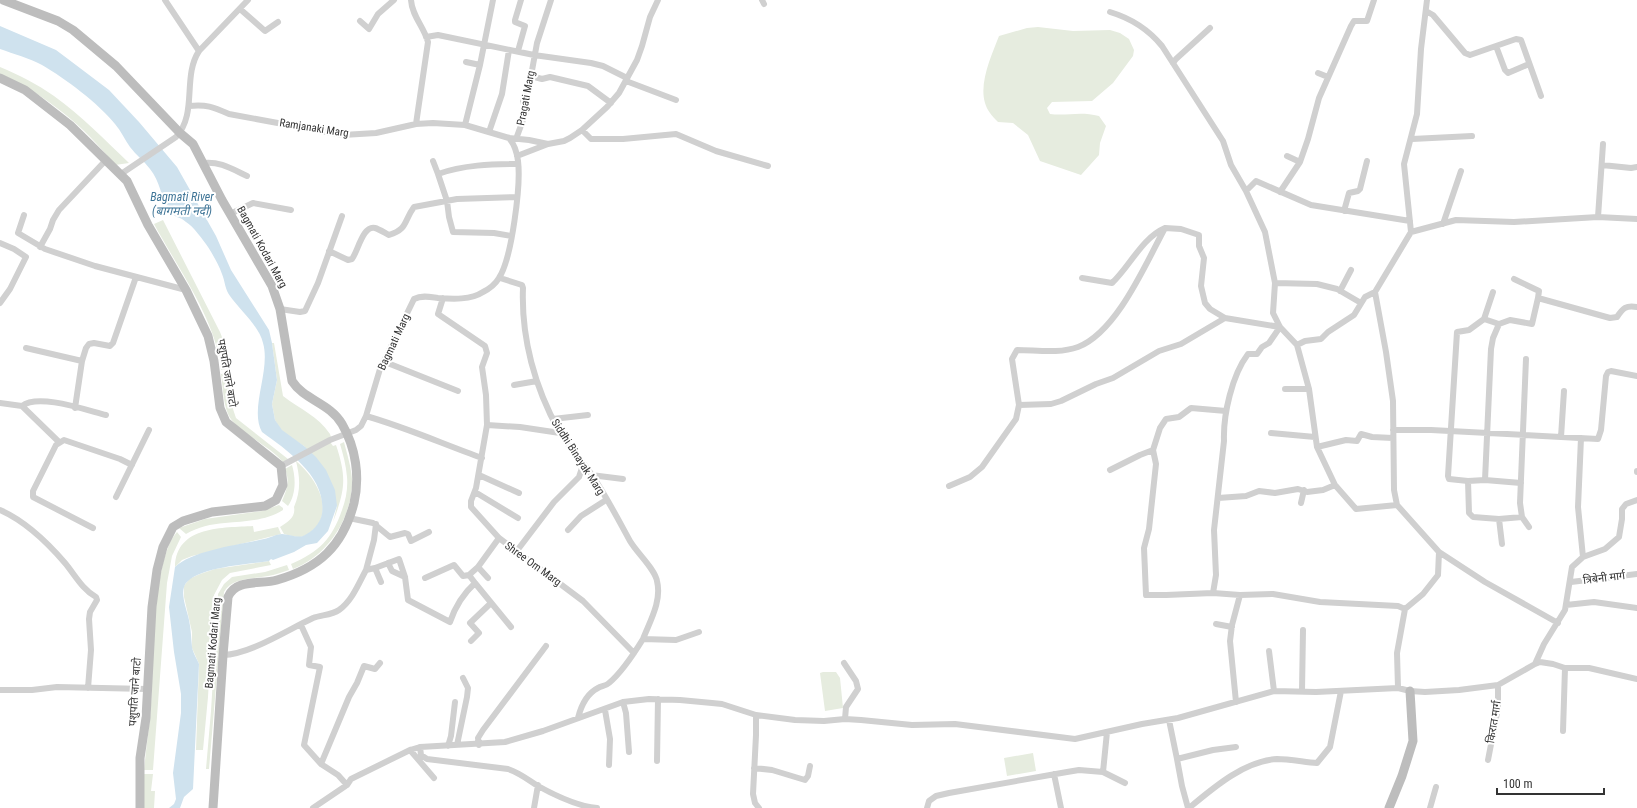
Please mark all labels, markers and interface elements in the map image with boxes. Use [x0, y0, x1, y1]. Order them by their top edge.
street label: Pragati Marg [514, 69, 538, 127]
street label: Ramjanaki Marg [278, 116, 350, 140]
water label: Bagmati River (बागमती नदी) [150, 190, 214, 218]
street label: Bagmati Kodari Marg [234, 204, 290, 290]
street label: Bagmati Marg [375, 312, 413, 372]
street label: पशुपति जाने बाटो [215, 338, 239, 408]
street label: Siddhi Binayak Marg [549, 417, 607, 497]
street label: Shree Om Marg [502, 539, 564, 589]
street label: त्रिबेनी मार्ग [1582, 569, 1627, 587]
street label: Bagmati Kodari Marg [203, 597, 223, 689]
street label: पशुपति जाने बाटो [126, 657, 144, 727]
street label: किरात मार्ग [1484, 699, 1504, 744]
scale bar [1497, 770, 1604, 796]
text: 100 m [1503, 777, 1533, 791]

